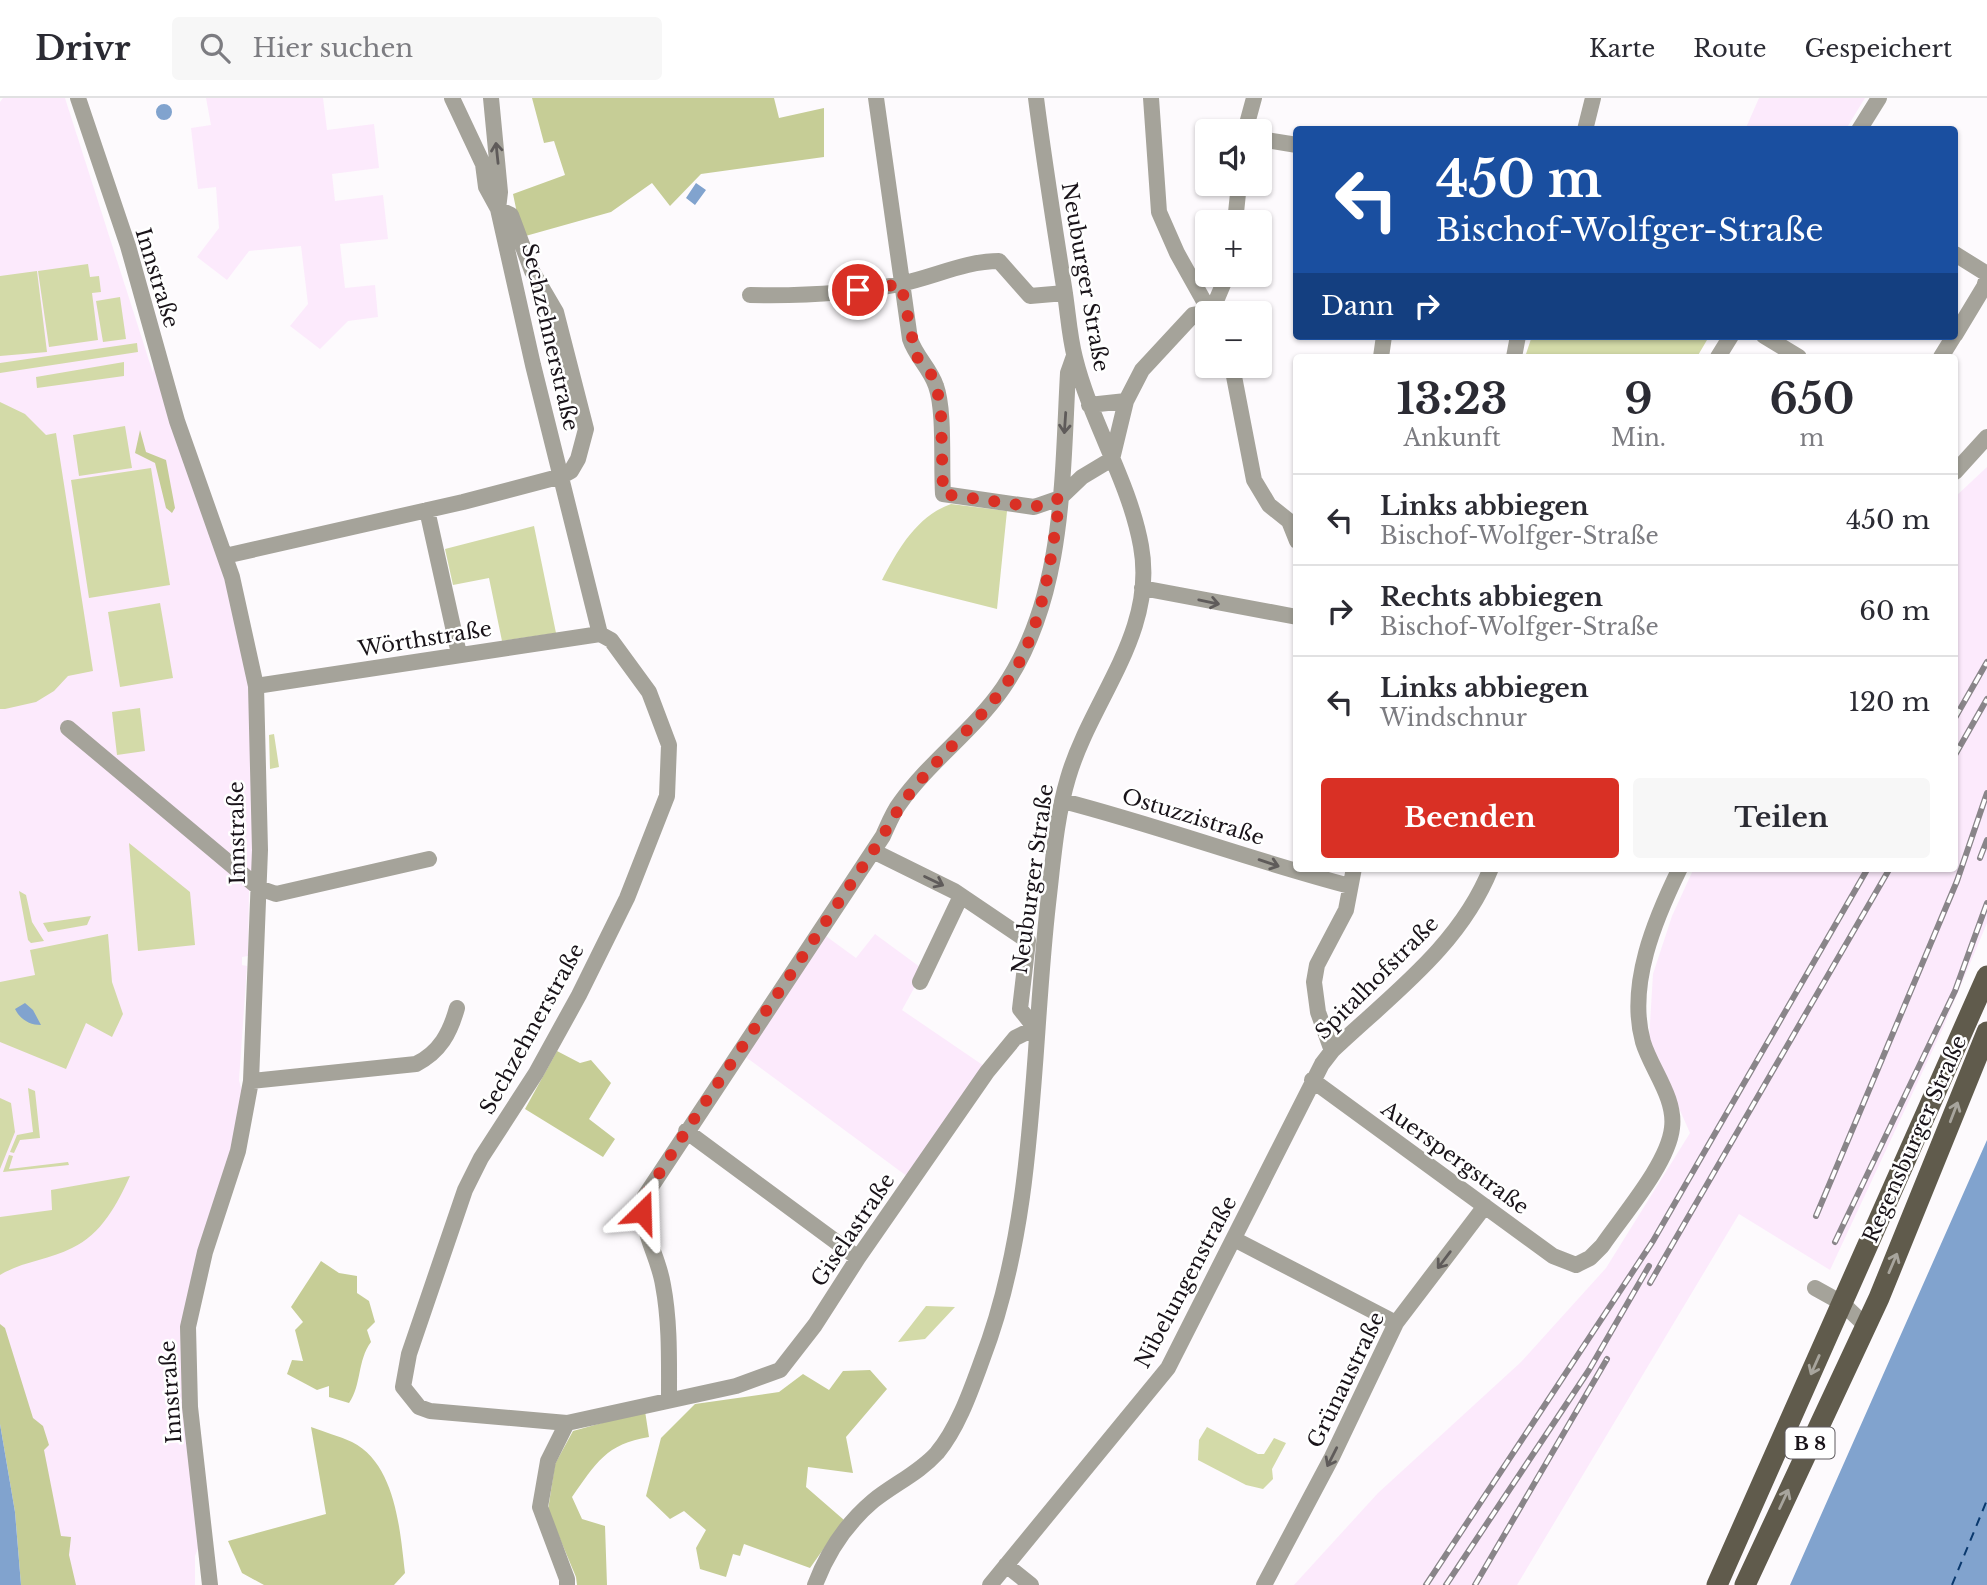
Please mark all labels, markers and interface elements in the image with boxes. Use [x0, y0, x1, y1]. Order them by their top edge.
search box [172, 17, 662, 80]
text: Drivr [35, 28, 130, 69]
icon: search [196, 29, 234, 67]
text: Hier suchen [252, 32, 413, 64]
text: Karte [1589, 34, 1655, 63]
text: Route [1693, 34, 1767, 63]
text: Gespeichert [1805, 34, 1952, 63]
map controls [1195, 119, 1272, 378]
button: sound [1195, 119, 1272, 196]
one-way arrow [490, 143, 503, 165]
text: 450 m [1436, 149, 1602, 210]
icon: left [1321, 154, 1412, 245]
street label: Neuburger Straße [1056, 180, 1114, 374]
button: + [1195, 210, 1272, 287]
text: Bischof-Wolfger-Straße [1436, 210, 1824, 250]
street label: Innstraße [129, 225, 185, 331]
street label: Sechzehnerstraße [516, 241, 584, 433]
pin [828, 260, 888, 320]
icon: arrive [839, 271, 877, 309]
icon: right [1408, 287, 1446, 325]
text: Dann [1321, 290, 1394, 322]
button: − [1195, 301, 1272, 378]
text: 13:23 [1397, 373, 1508, 425]
text: 9 [1624, 373, 1653, 425]
text: 650 [1769, 373, 1854, 425]
one-way arrow [1058, 411, 1071, 434]
text: Ankunft [1403, 424, 1501, 452]
text: Min. [1611, 424, 1666, 452]
text: m [1800, 424, 1824, 452]
text: Links abbiegen [1380, 490, 1589, 522]
icon: left [1321, 501, 1359, 539]
text: 450 m [1846, 504, 1930, 536]
text: Bischof-Wolfger-Straße [1380, 522, 1659, 550]
text: Rechts abbiegen [1380, 581, 1603, 613]
icon: right [1321, 592, 1359, 630]
text: 60 m [1859, 595, 1930, 627]
one-way arrow [1197, 596, 1220, 610]
text: Bischof-Wolfger-Straße [1380, 613, 1659, 641]
street label: Wörthstraße [355, 616, 494, 663]
text: Links abbiegen [1380, 672, 1589, 704]
icon: left [1321, 683, 1359, 721]
text: 120 m [1848, 686, 1930, 718]
text: Windschnur [1380, 704, 1527, 732]
button: Beenden [1321, 778, 1619, 858]
button: Teilen [1633, 778, 1930, 858]
street label: Innstraße [223, 781, 251, 885]
street label: Neuburger Straße [1007, 782, 1059, 976]
street label: Ostuzzistraße [1119, 783, 1267, 851]
one-way arrow [1258, 857, 1280, 870]
one-way arrow [923, 874, 944, 888]
street label: Spitalhofstraße [1310, 911, 1444, 1045]
street label: Sechzehnerstraße [474, 939, 590, 1119]
street label: Regensburger Straße [1858, 1031, 1972, 1247]
street label: Auerspergstraße [1375, 1095, 1534, 1220]
one-way arrow [1949, 1101, 1962, 1123]
street label: Giselastraße [806, 1168, 900, 1292]
position arrow [605, 1175, 679, 1249]
street label: Nibelungenstraße [1130, 1191, 1242, 1373]
one-way arrow [1436, 1251, 1451, 1269]
one-way arrow [1888, 1253, 1901, 1274]
street label: Grünaustraße [1302, 1308, 1390, 1452]
street label: Innstraße [154, 1340, 188, 1444]
one-way arrow [1808, 1354, 1821, 1375]
road number: B 8 [1786, 1428, 1834, 1458]
one-way arrow [1324, 1446, 1338, 1467]
one-way arrow [1778, 1489, 1791, 1510]

